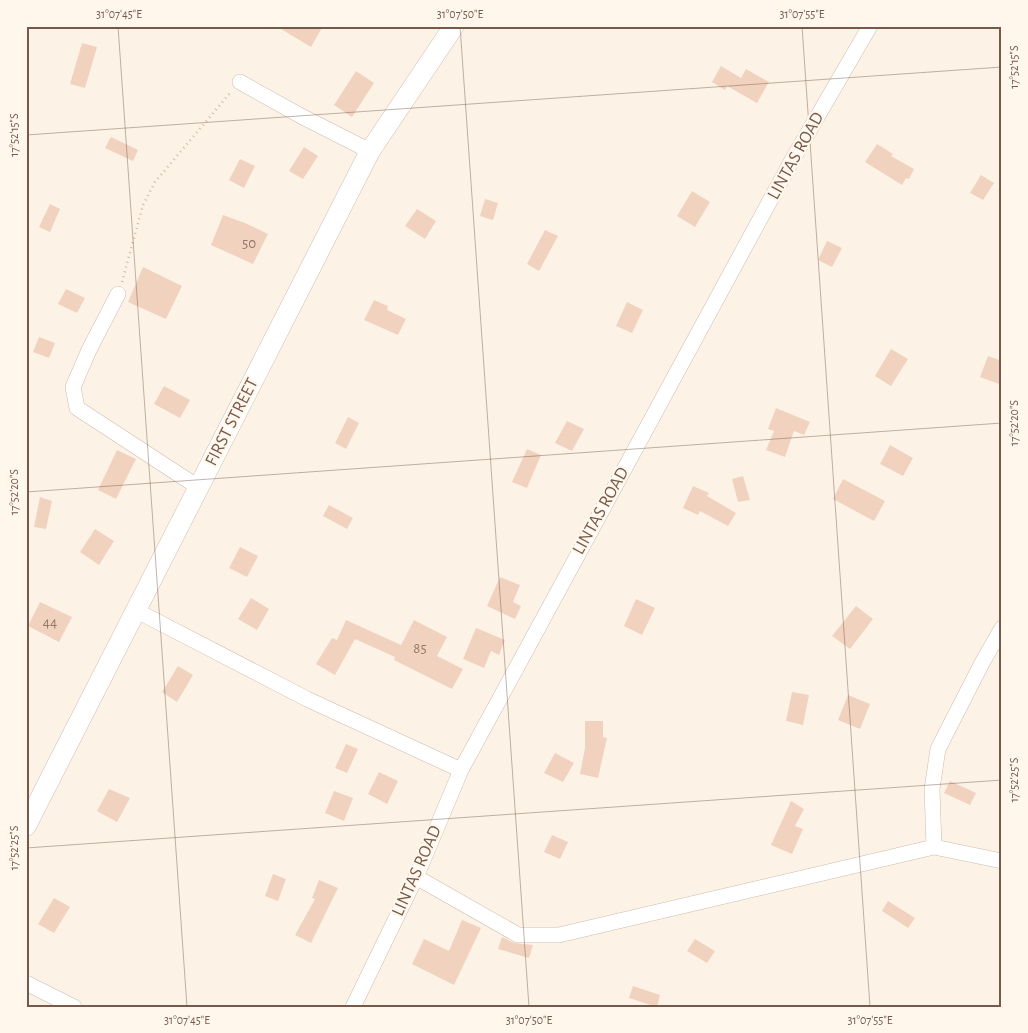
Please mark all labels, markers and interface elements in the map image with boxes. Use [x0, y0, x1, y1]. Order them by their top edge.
text: 31°07'45"E [96, 8, 142, 20]
text: 31°07'50"E [437, 8, 483, 20]
text: 31°07'55"E [779, 8, 825, 20]
text: 17°52'15"S [1008, 45, 1020, 89]
street label: LINTAS ROAD [765, 109, 827, 203]
text: 17°52'15"S [8, 113, 20, 157]
house number: 50 [242, 236, 256, 251]
street label: FIRST STREET [202, 375, 262, 469]
text: 17°52'20"S [1008, 400, 1020, 446]
street label: LINTAS ROAD [570, 464, 632, 558]
text: 17°52'20"S [8, 469, 20, 515]
house number: 44 [43, 615, 57, 630]
house number: 85 [413, 641, 427, 656]
text: 17°52'25"S [1008, 757, 1020, 802]
street label: LINTAS ROAD [389, 823, 445, 919]
text: 17°52'25"S [8, 825, 20, 870]
text: 31°07'45"E [164, 1014, 210, 1026]
text: 31°07'50"E [506, 1014, 552, 1026]
text: 31°07'55"E [847, 1014, 893, 1026]

